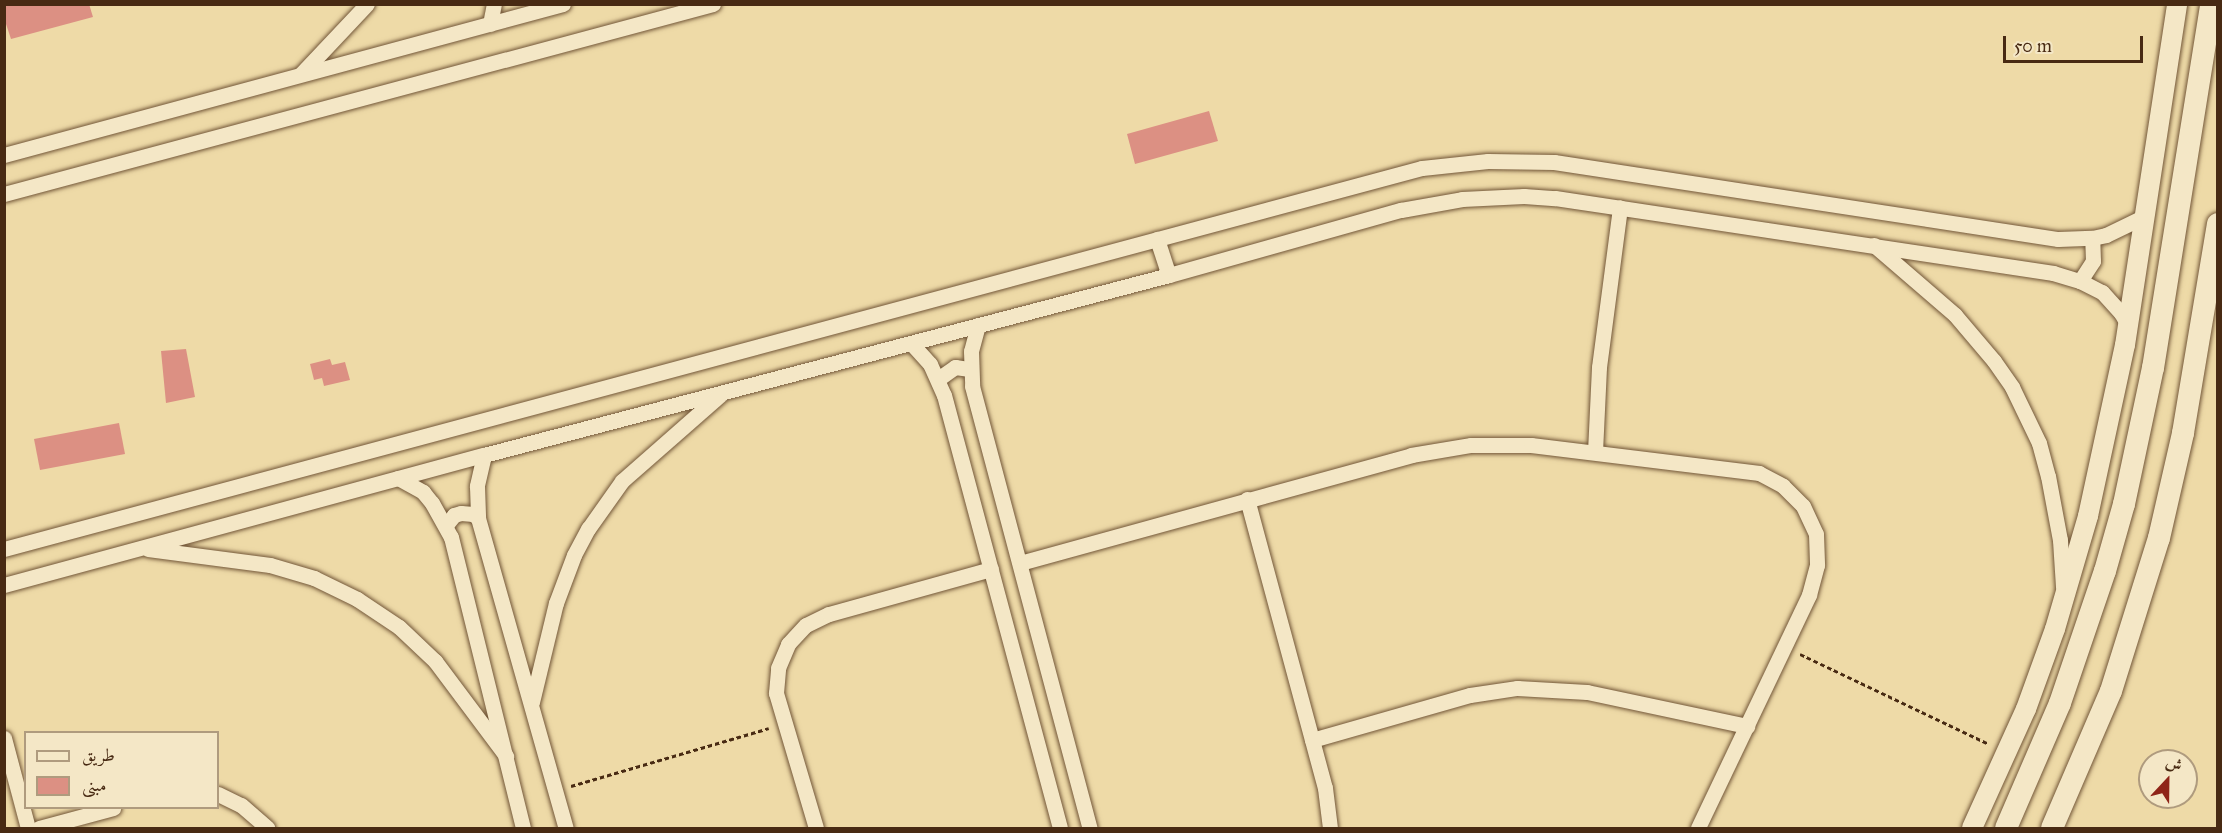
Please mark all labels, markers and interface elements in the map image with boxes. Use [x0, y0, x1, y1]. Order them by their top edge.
scale bar [2006, 24, 2146, 62]
text: 50 m [2014, 35, 2052, 57]
legend [24, 731, 219, 809]
text: طريق [82, 744, 115, 766]
north arrow [2138, 749, 2198, 809]
text: ش [2163, 752, 2185, 775]
text: مبنى [82, 774, 107, 796]

